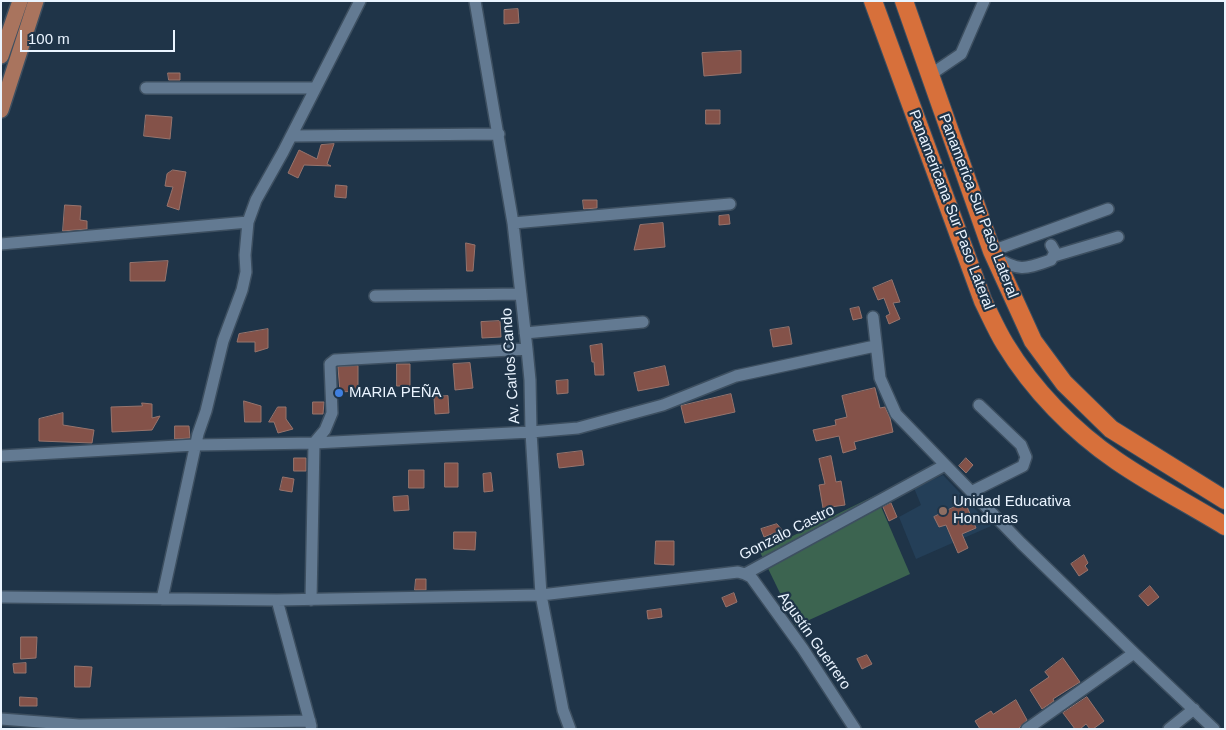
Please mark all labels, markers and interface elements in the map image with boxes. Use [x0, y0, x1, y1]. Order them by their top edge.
scale bar [22, 20, 178, 52]
text: 100 m [28, 30, 70, 47]
street label: Panamericana Sur Paso Lateral [904, 108, 998, 312]
street label: Panamerica Sur Paso Lateral [934, 111, 1022, 301]
street label: Av. Carlos Cando [498, 307, 524, 425]
place label: MARIA PEÑA [349, 384, 442, 402]
marker: MARIA PEÑA [333, 387, 345, 399]
place label: Unidad Educativa Honduras [953, 493, 1071, 528]
street label: Gonzalo Castro [736, 501, 838, 565]
marker: Unidad Educativa Honduras [937, 505, 949, 517]
street label: Agustín Guerrero [774, 589, 854, 693]

